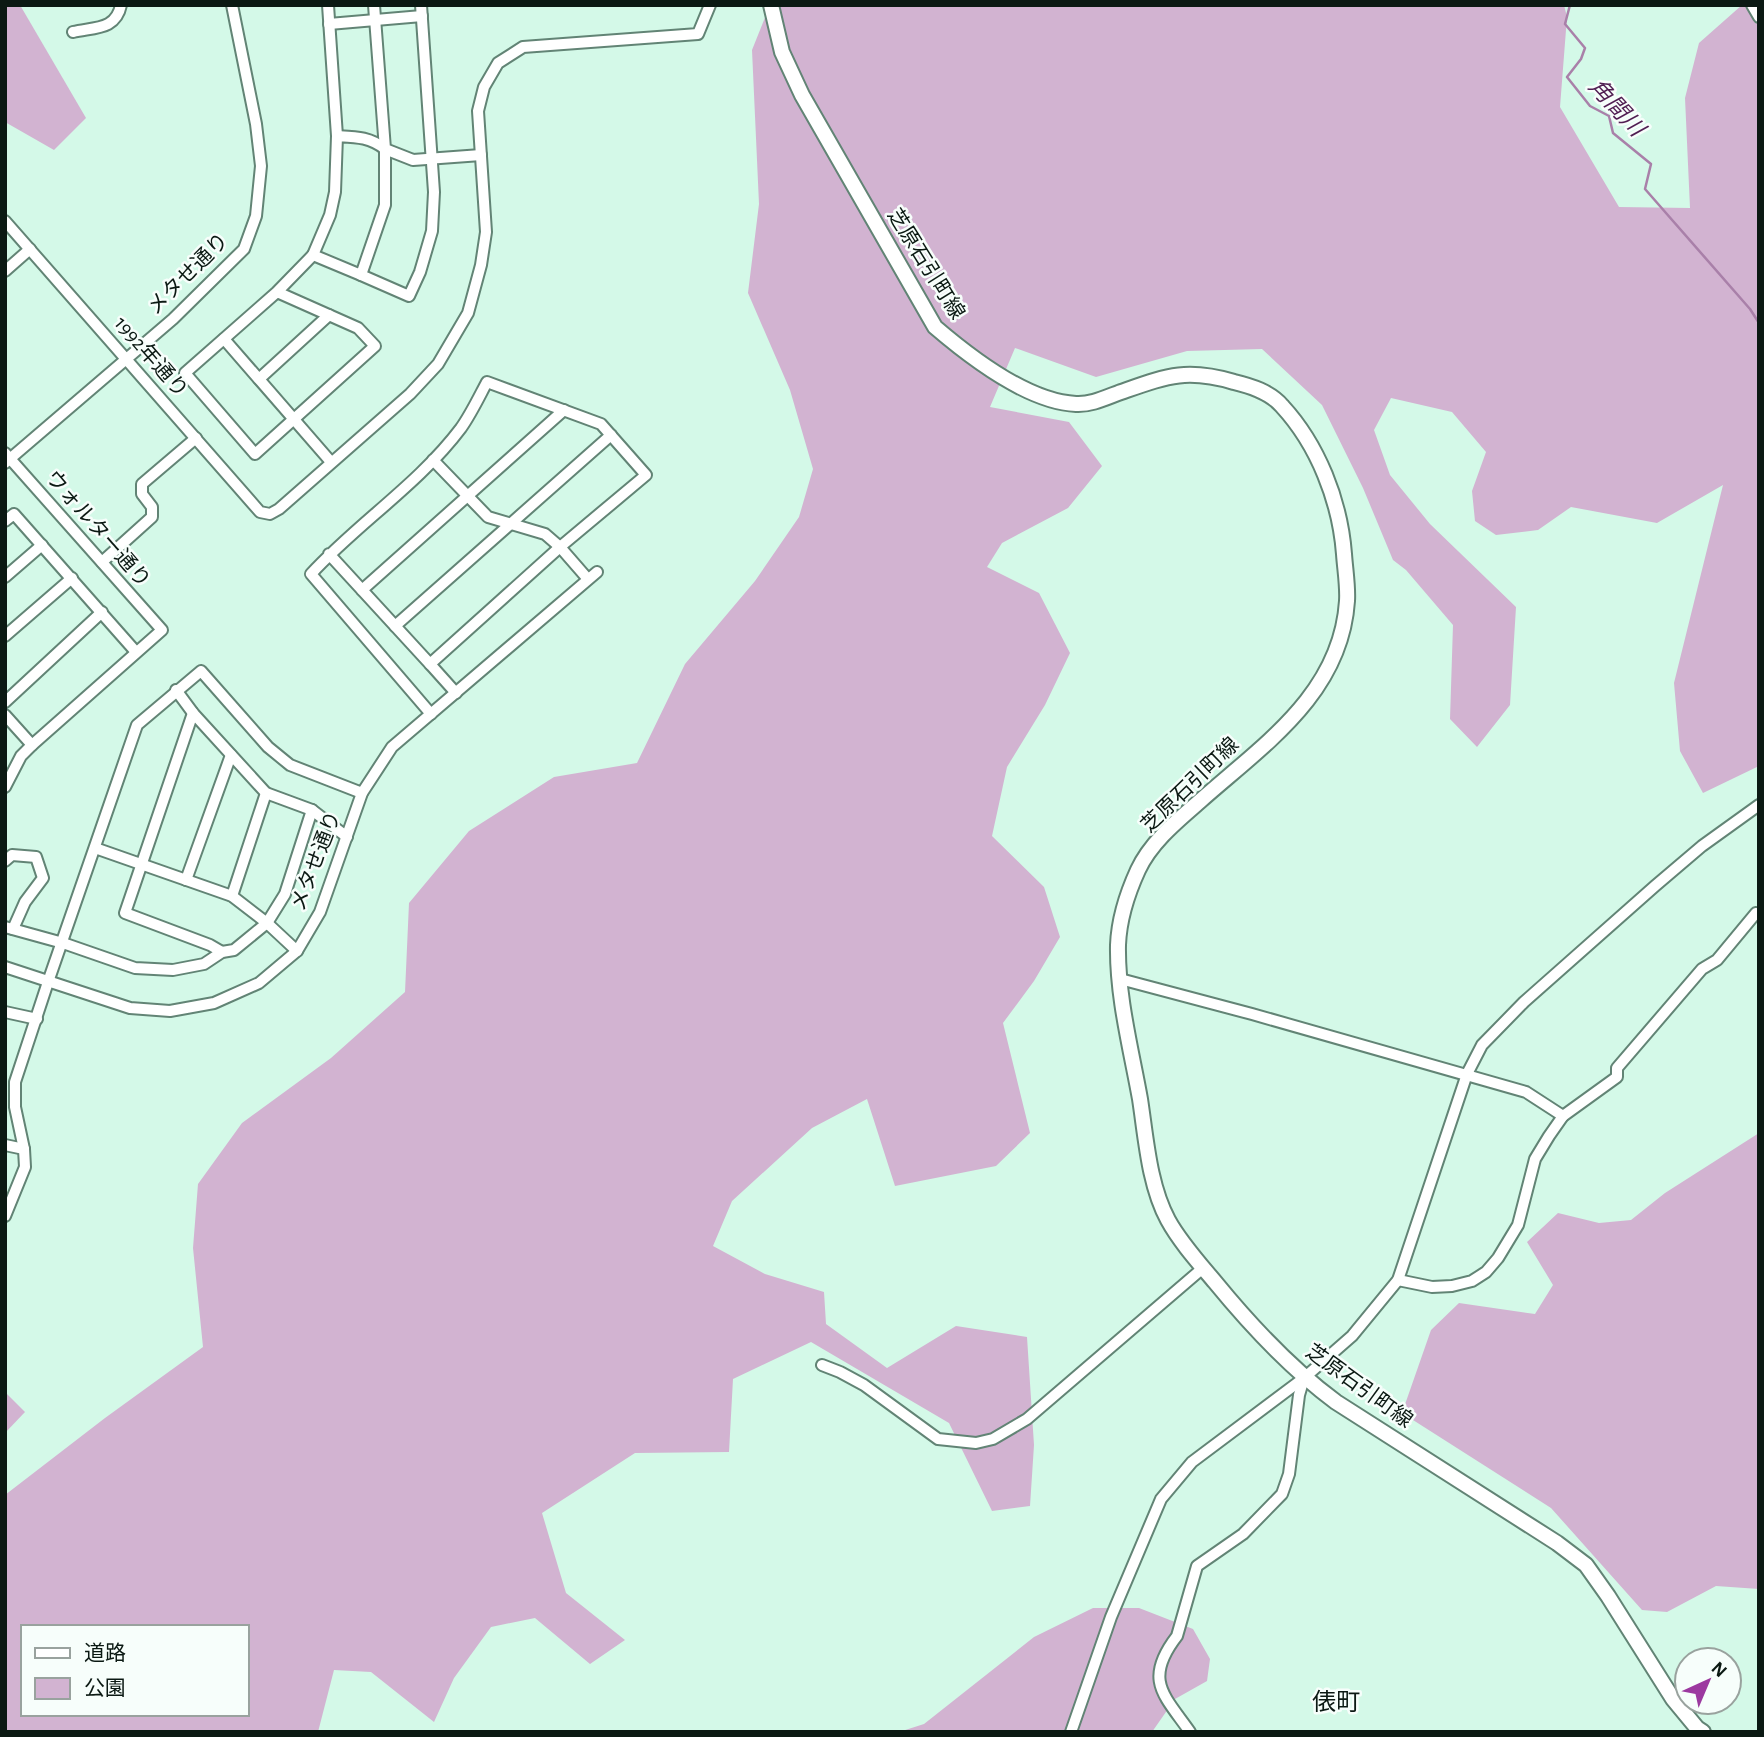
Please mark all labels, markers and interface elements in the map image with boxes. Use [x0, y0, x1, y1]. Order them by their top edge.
water label: 角間川 [1584, 74, 1651, 143]
street label: 芝原石引町線 [884, 204, 969, 323]
street label: メタせ通り [143, 229, 233, 319]
street label: 1992年通り [110, 312, 192, 401]
street label: ウォルター通り [42, 466, 155, 591]
street label: 芝原石引町線 [1137, 733, 1243, 836]
street label: メタせ通り [286, 808, 345, 914]
street label: 芝原石引町線 [1302, 1340, 1417, 1432]
legend [21, 1625, 248, 1716]
text: 道路 [84, 1642, 126, 1664]
north arrow [1673, 1646, 1743, 1716]
text: N [1707, 1658, 1730, 1681]
text: 公園 [84, 1678, 126, 1699]
district label: 俵町 [1312, 1689, 1360, 1715]

